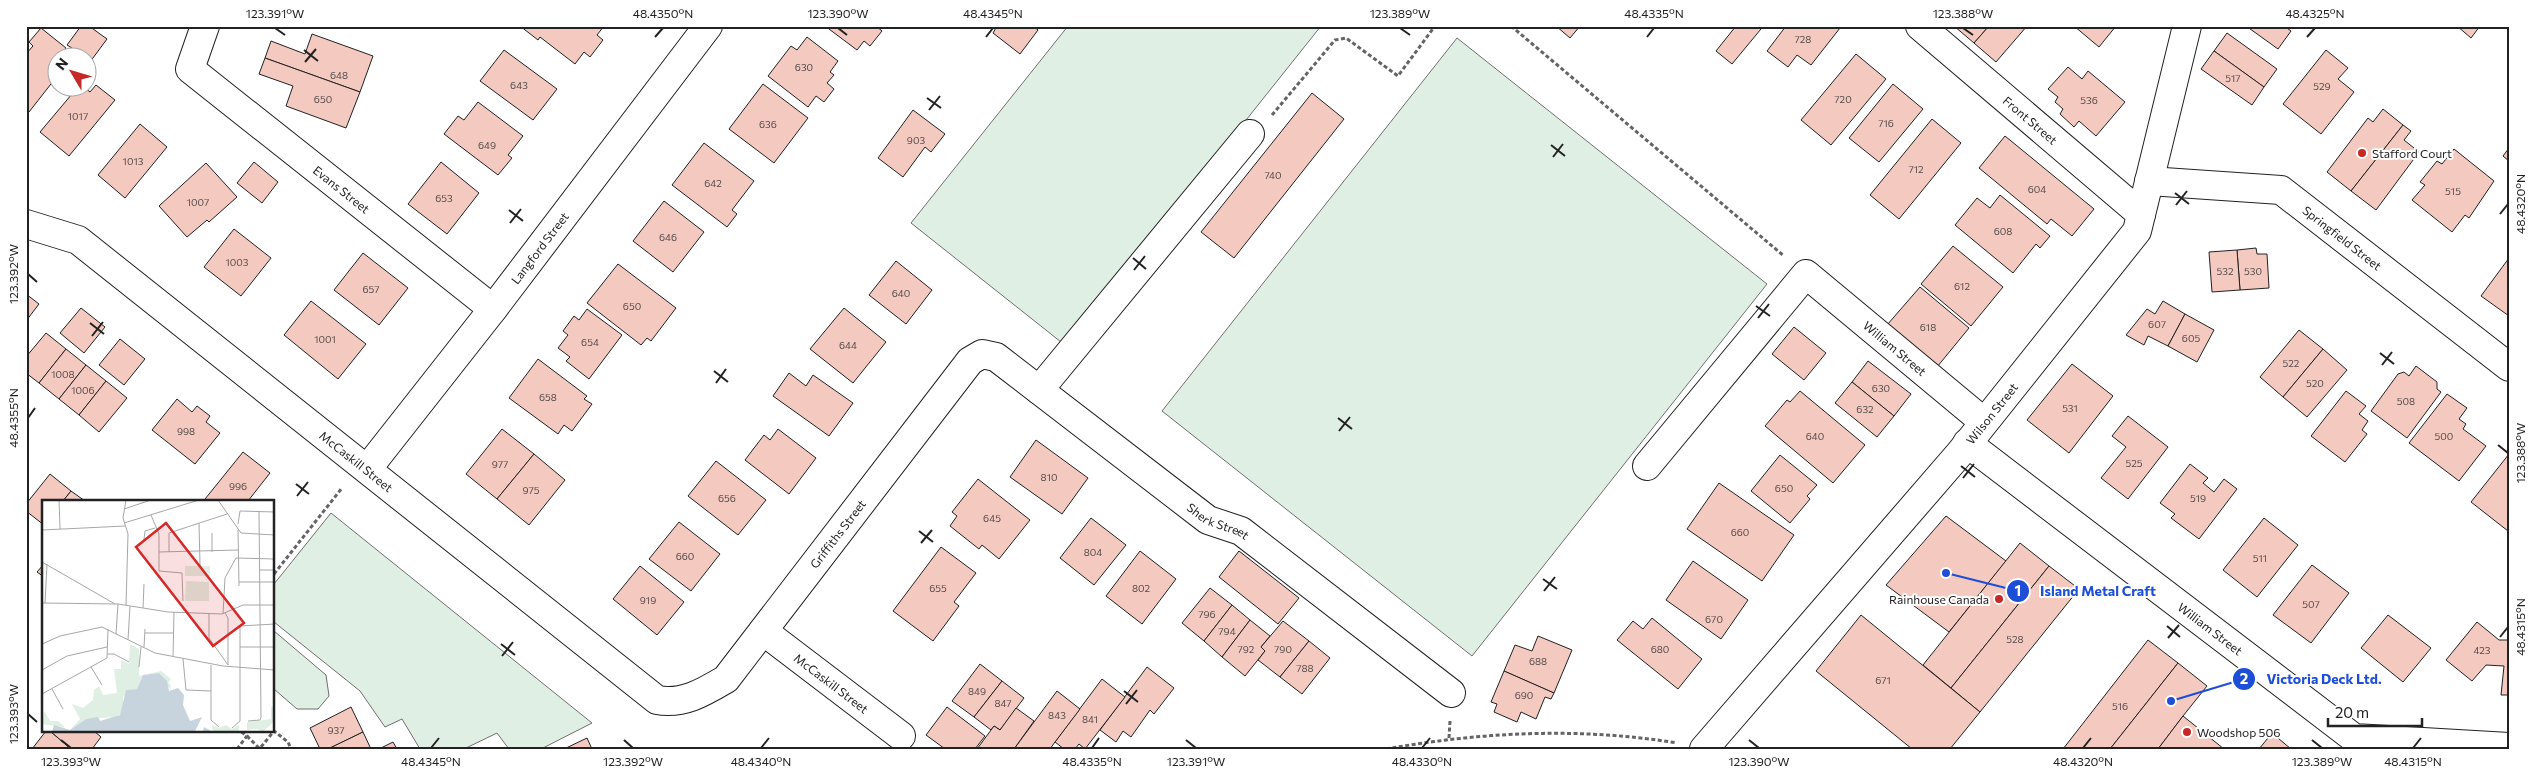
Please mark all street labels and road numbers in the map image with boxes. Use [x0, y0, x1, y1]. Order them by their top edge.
street label: Front Street [2001, 93, 2060, 147]
street label: Evans Street [311, 163, 373, 216]
street label: Springfield Street [2300, 203, 2385, 273]
street label: Langford Street [508, 209, 571, 286]
street label: William Street [1861, 318, 1929, 378]
street label: Wilson Street [1963, 380, 2020, 447]
street label: McCaskill Street [317, 428, 396, 495]
street label: Griffiths Street [807, 497, 868, 571]
street label: Sherk Street [1185, 500, 1252, 542]
street label: William Street [2175, 599, 2246, 658]
street label: McCaskill Street [792, 650, 871, 716]

